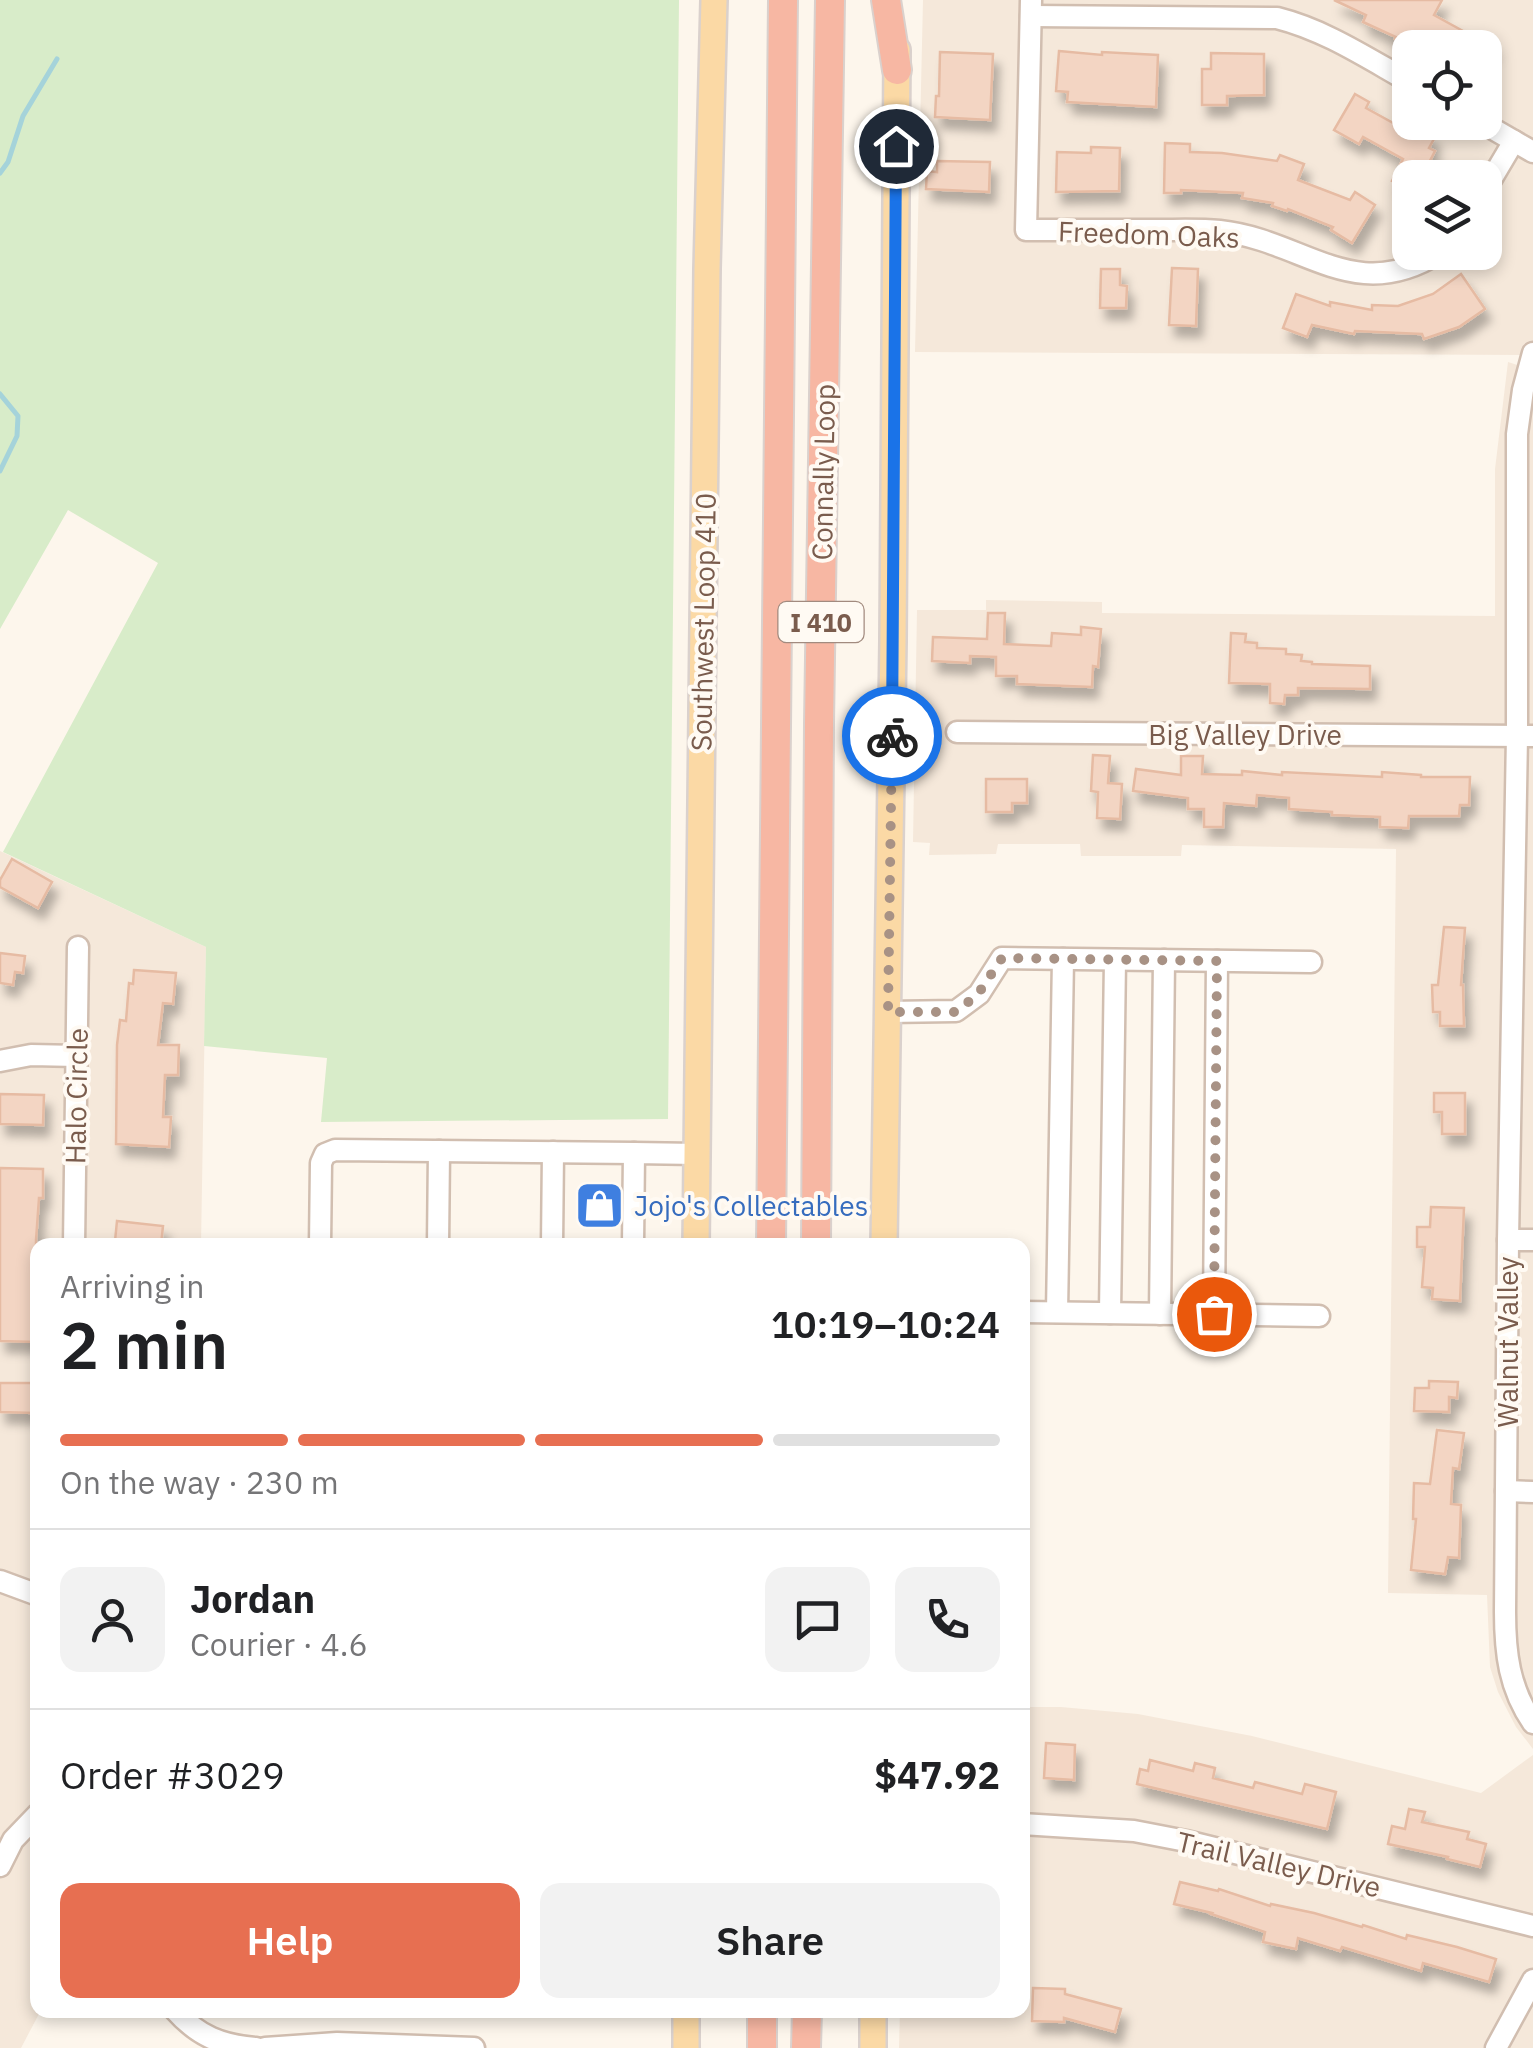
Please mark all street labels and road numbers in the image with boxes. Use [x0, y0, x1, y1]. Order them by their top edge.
street label: Freedom Oaks [1057, 212, 1241, 256]
street label: Connally Loop [803, 383, 843, 561]
street label: Southwest Loop 410 [682, 492, 724, 752]
road number: I 410 [778, 602, 864, 642]
street label: Big Valley Drive [1148, 716, 1342, 753]
street label: Halo Circle [56, 1028, 96, 1164]
street label: Walnut Valley [1489, 1257, 1526, 1427]
street label: Trail Valley Drive [1173, 1823, 1385, 1905]

